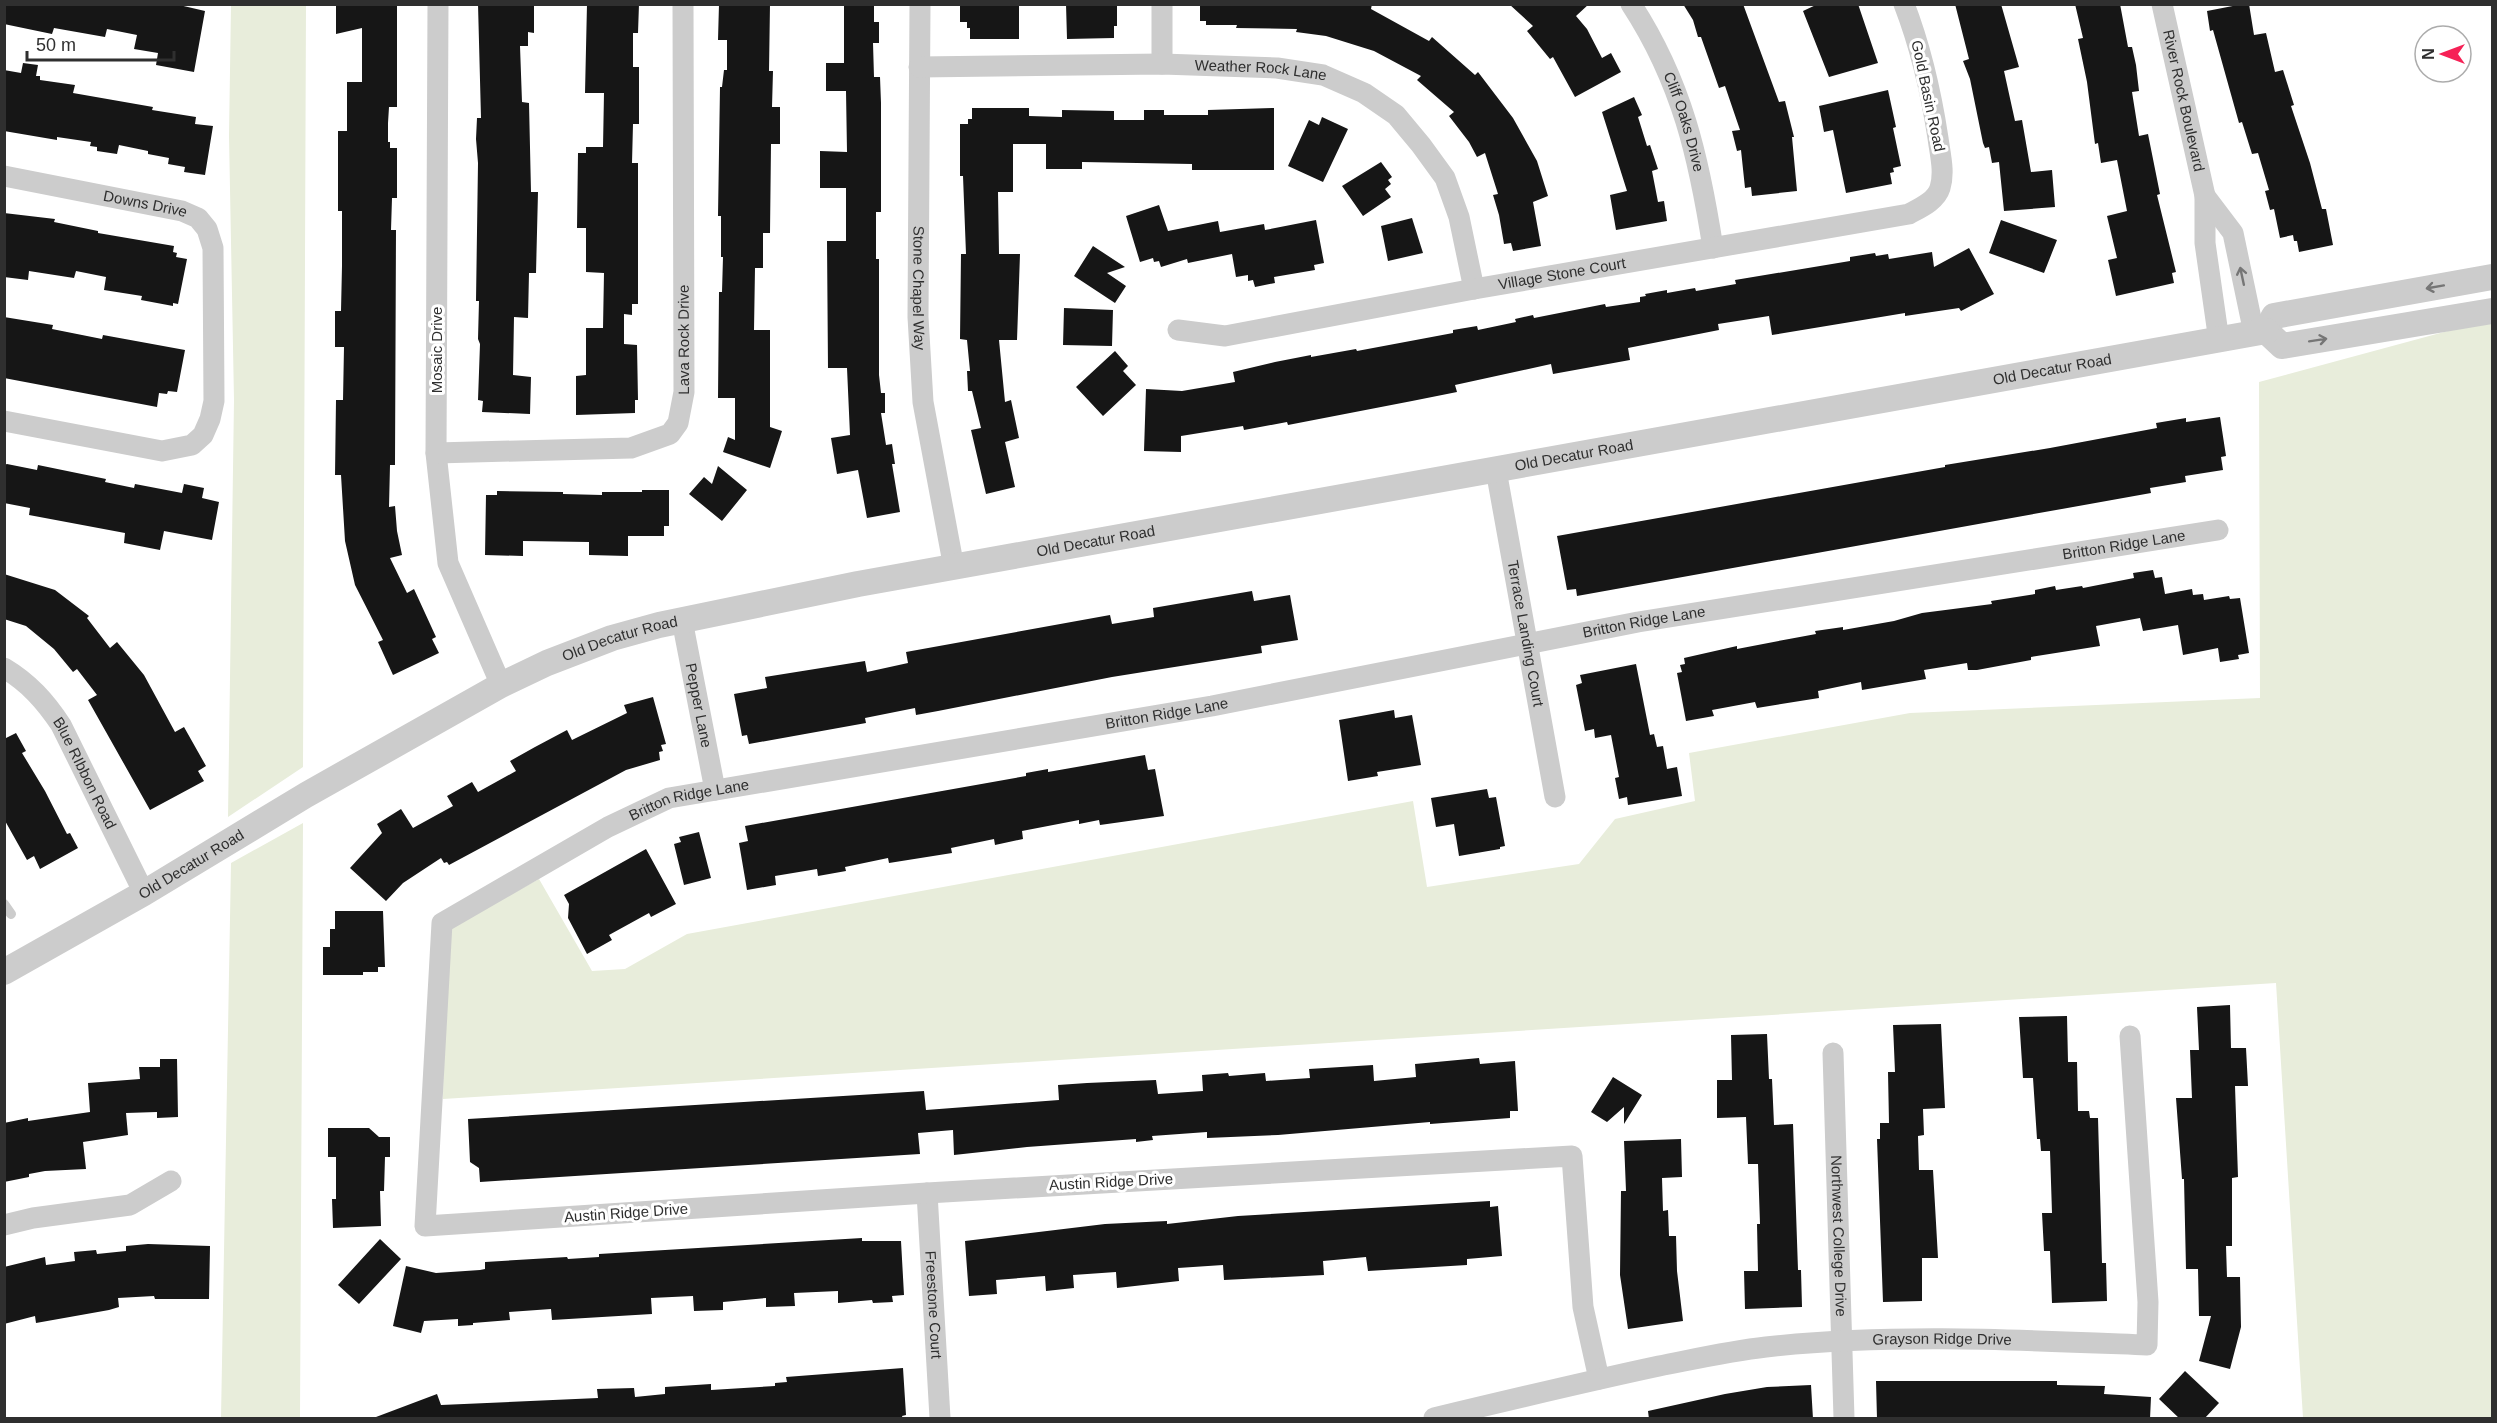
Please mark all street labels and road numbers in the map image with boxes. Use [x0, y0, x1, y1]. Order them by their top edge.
street label: River Rock Boulevard [2160, 28, 2208, 173]
street label: Gold Basin Road [1908, 39, 1949, 153]
street label: Weather Rock Lane [1195, 56, 1328, 83]
street label: Cliff Oaks Drive [1661, 69, 1708, 173]
street label: Downs Drive [102, 187, 190, 220]
street label: Stone Chapel Way [910, 226, 929, 351]
street label: Village Stone Court [1497, 254, 1628, 293]
street label: Lava Rock Drive [675, 285, 692, 395]
street label: Mosaic Drive [428, 307, 445, 393]
street label: Old Decatur Road [1992, 350, 2113, 388]
street label: Old Decatur Road [1513, 436, 1635, 474]
street label: Old Decatur Road [1035, 522, 1156, 560]
street label: Britton Ridge Lane [2061, 526, 2187, 563]
street label: Terrace Landing Court [1504, 559, 1548, 709]
street label: Britton Ridge Lane [1581, 602, 1707, 641]
street label: Old Decatur Road [560, 612, 679, 664]
street label: Pepper Lane [683, 662, 716, 749]
street label: Britton Ridge Lane [1104, 694, 1230, 732]
street label: Blue RIbbon Road [50, 714, 120, 832]
street label: Britton Ridge Lane [626, 776, 750, 824]
street label: Old Decatur Road [135, 826, 247, 902]
street label: Northwest College Drive [1828, 1155, 1850, 1317]
street label: Austin Ridge Drive [1049, 1170, 1173, 1193]
street label: Austin Ridge Drive [563, 1200, 689, 1225]
street label: Freestone Court [922, 1250, 946, 1360]
street label: Grayson Ridge Drive [1872, 1330, 2012, 1348]

